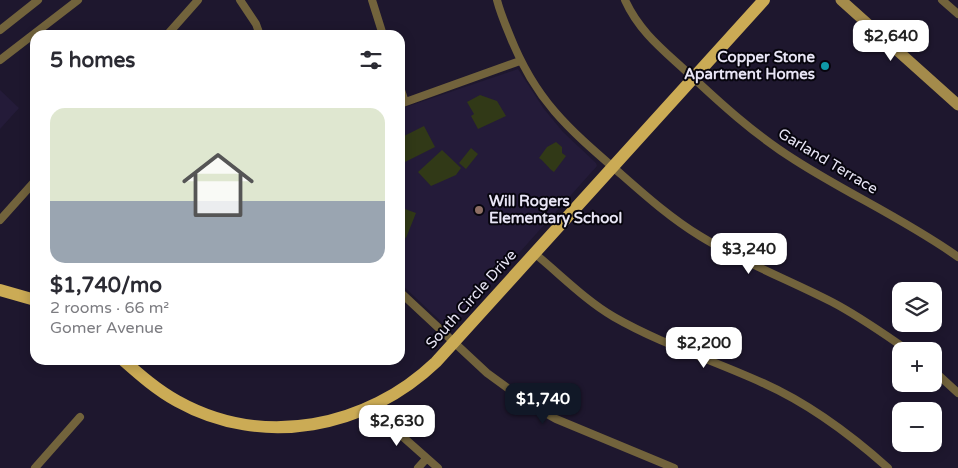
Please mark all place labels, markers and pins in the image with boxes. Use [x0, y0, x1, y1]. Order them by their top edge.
pin: $2,640 [850, 20, 932, 62]
place label: Copper Stone Apartment Homes [684, 48, 816, 84]
marker: Copper Stone Apartment Homes [819, 60, 831, 72]
place label: Will Rogers Elementary School [489, 192, 622, 228]
marker: Will Rogers Elementary School [473, 204, 485, 216]
pin: $3,240 [708, 232, 790, 275]
pin: $2,200 [663, 326, 745, 369]
pin: $1,740 [502, 382, 584, 425]
pin: $2,630 [356, 404, 438, 447]

